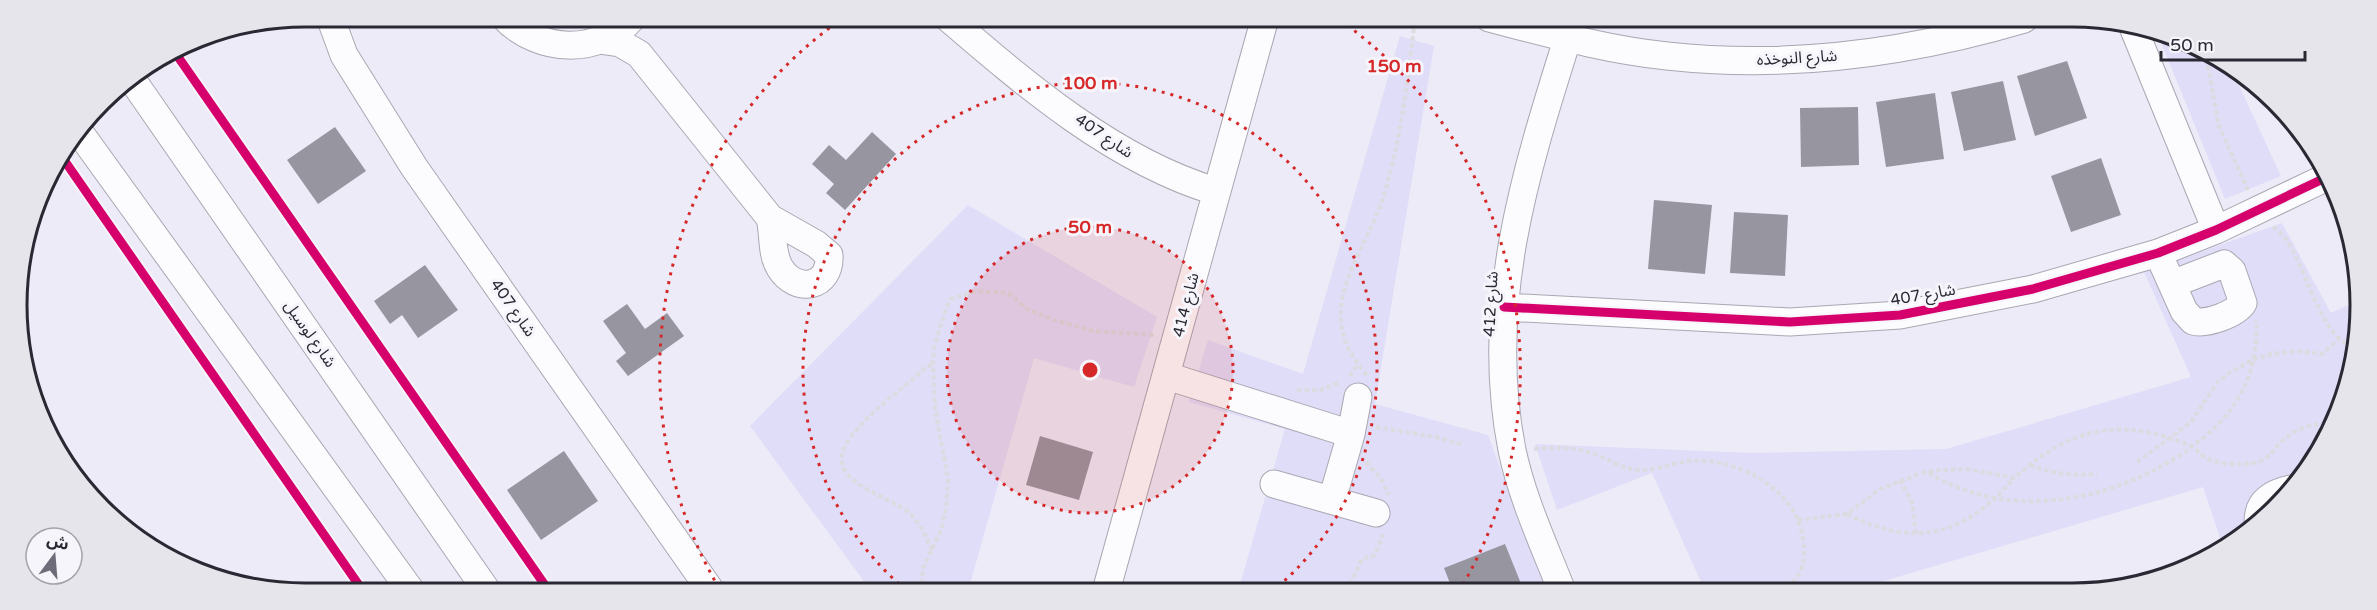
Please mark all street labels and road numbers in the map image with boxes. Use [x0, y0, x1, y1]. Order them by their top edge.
street label: شارع النوخذه [1756, 46, 1838, 72]
street label: شارع 407 [1070, 109, 1137, 164]
street label: شارع 414 [1168, 271, 1206, 340]
street label: شارع 412 [1479, 271, 1505, 337]
street label: شارع 407 [484, 275, 540, 342]
street label: شارع 407 [1889, 279, 1957, 313]
street label: شارع لوسيل [278, 297, 340, 373]

